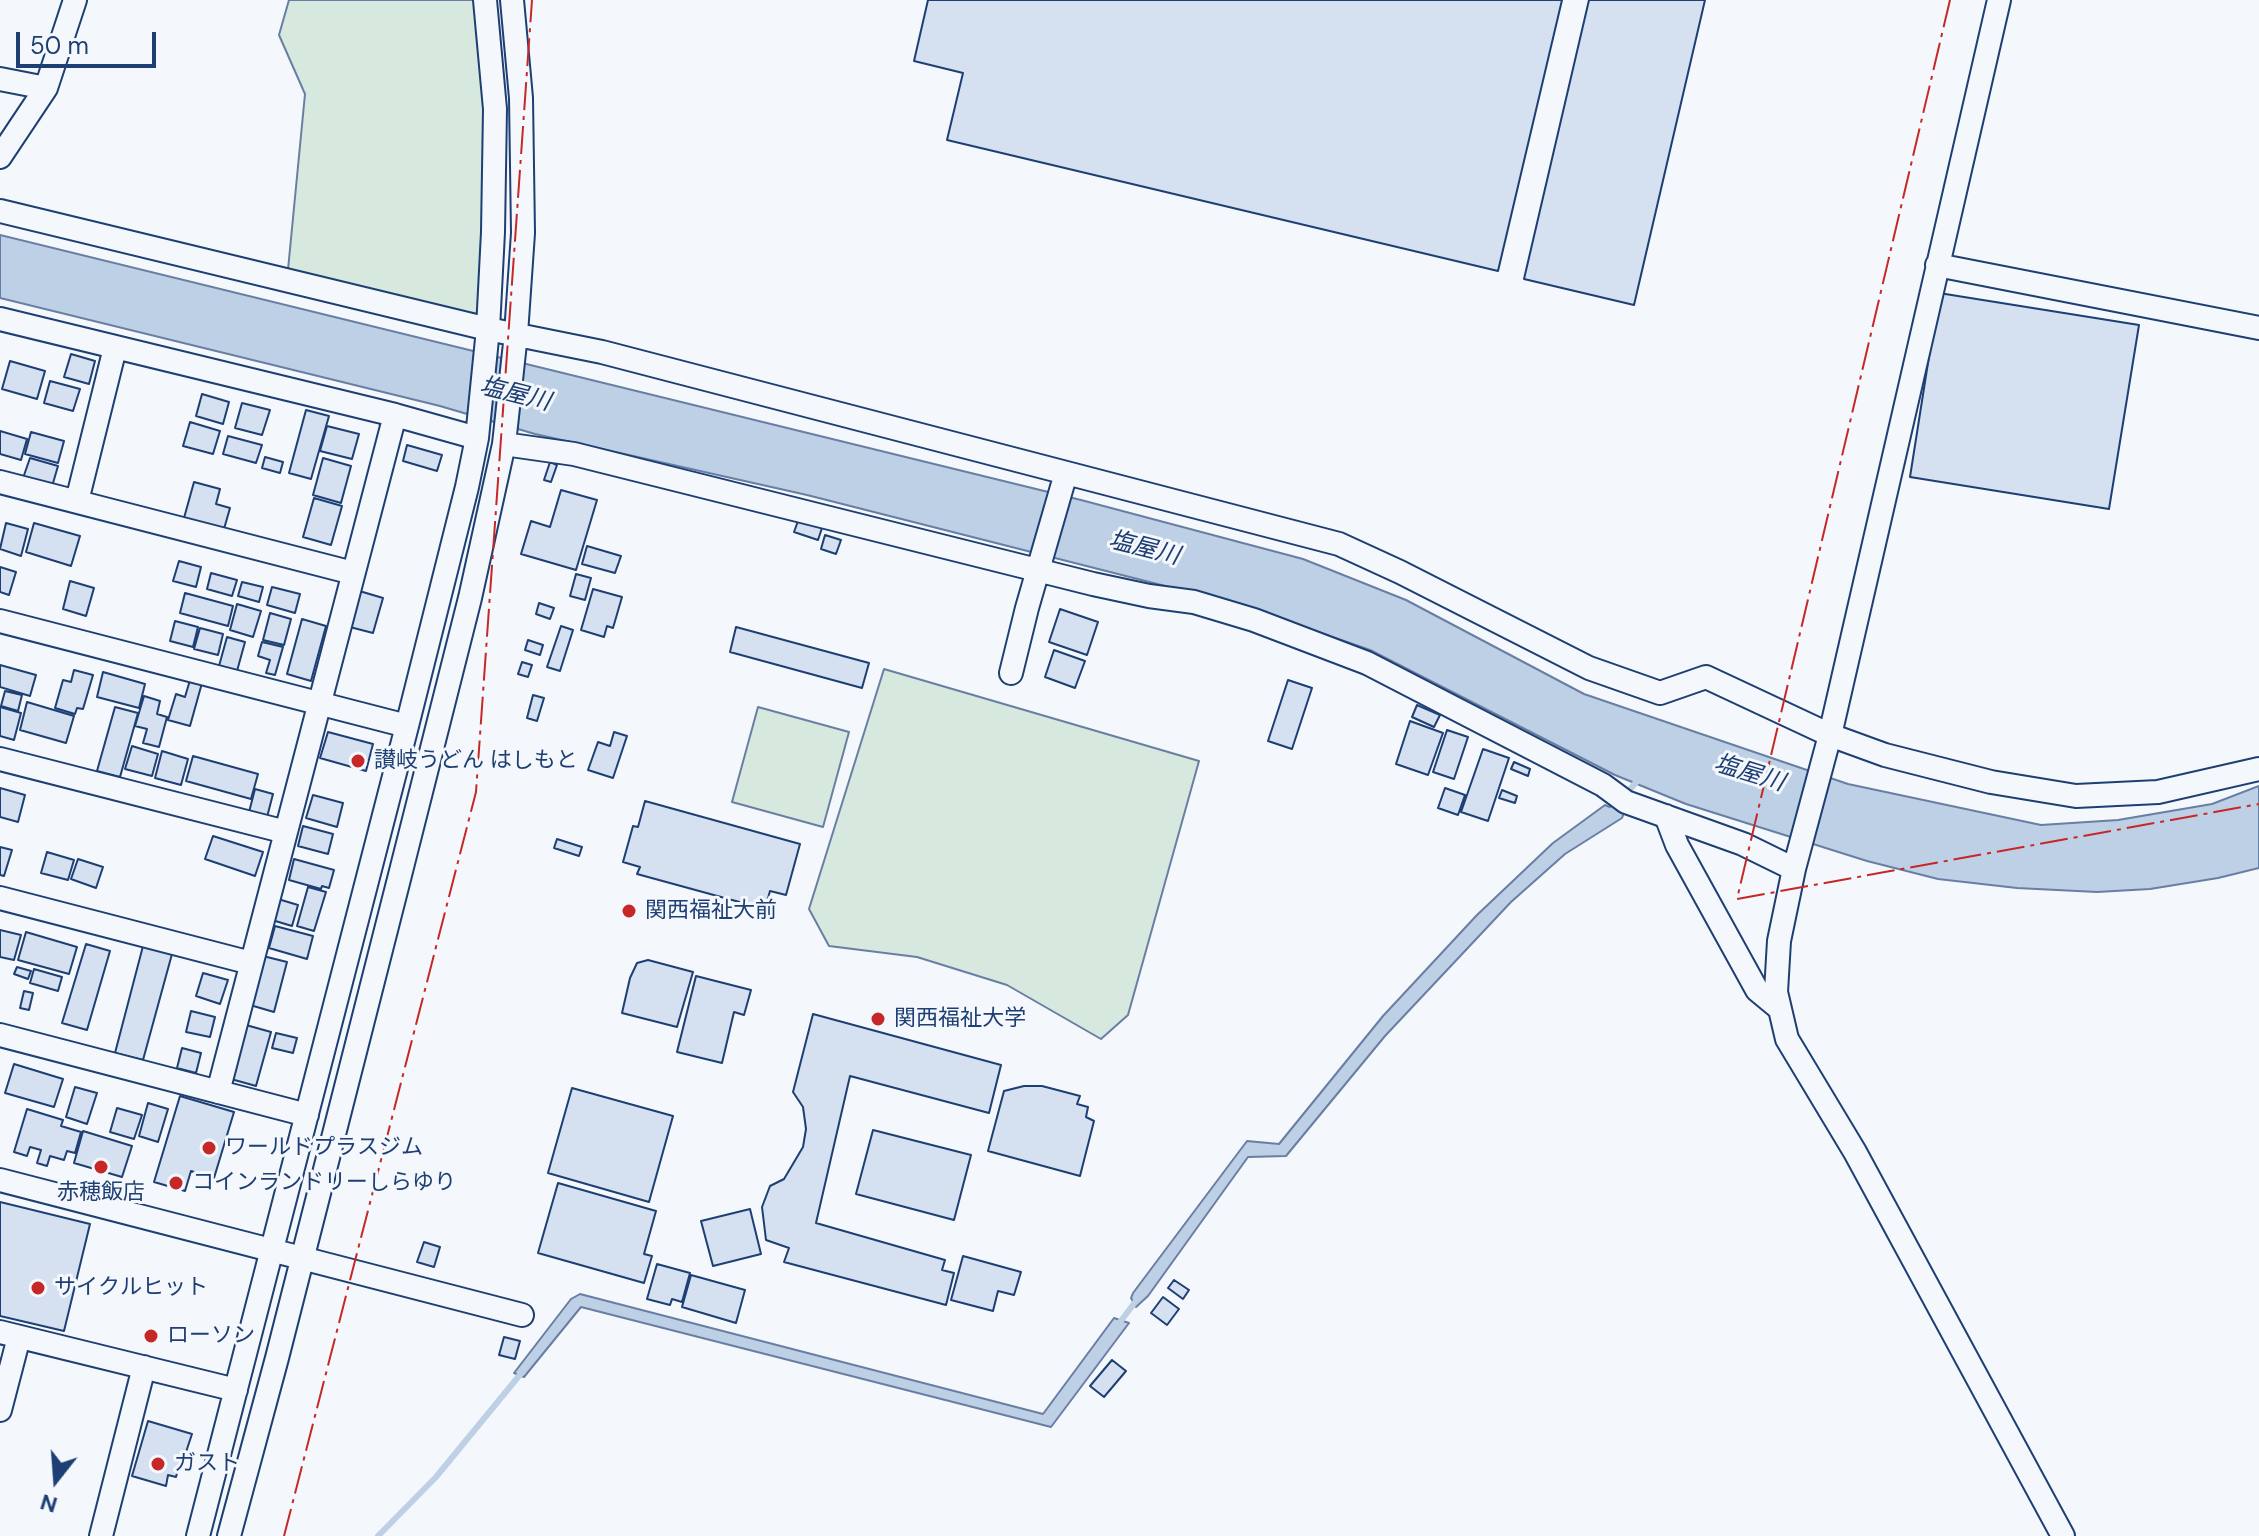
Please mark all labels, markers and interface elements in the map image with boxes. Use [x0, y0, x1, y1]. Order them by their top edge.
scale bar [20, 16, 160, 66]
text: 50 m [30, 30, 89, 61]
water label: 塩屋川 [477, 372, 553, 418]
water label: 塩屋川 [1106, 526, 1182, 572]
place label: 讃岐うどん はしもと [374, 748, 578, 774]
water label: 塩屋川 [1710, 750, 1788, 798]
marker: 讃岐うどん はしもと [349, 752, 367, 770]
place label: 関西福祉大前 [645, 898, 777, 924]
marker: 関西福祉大前 [620, 902, 638, 920]
place label: 関西福祉大学 [894, 1006, 1026, 1032]
marker: 関西福祉大学 [869, 1010, 887, 1028]
place label: ワールドプラスジム [225, 1135, 423, 1161]
marker: ワールドプラスジム [200, 1139, 218, 1157]
marker: 赤穂飯店 [92, 1158, 110, 1176]
place label: コインランドリーしらゆり [192, 1170, 456, 1196]
marker: コインランドリーしらゆり [167, 1174, 185, 1192]
place label: 赤穂飯店 [57, 1180, 145, 1206]
place label: サイクルヒット [54, 1275, 208, 1301]
marker: サイクルヒット [29, 1279, 47, 1297]
place label: ローソン [167, 1323, 255, 1349]
marker: ローソン [142, 1327, 160, 1345]
north arrow [16, 1440, 96, 1520]
place label: ガスト [174, 1451, 240, 1477]
marker: ガスト [149, 1455, 167, 1473]
text: N [37, 1487, 61, 1520]

